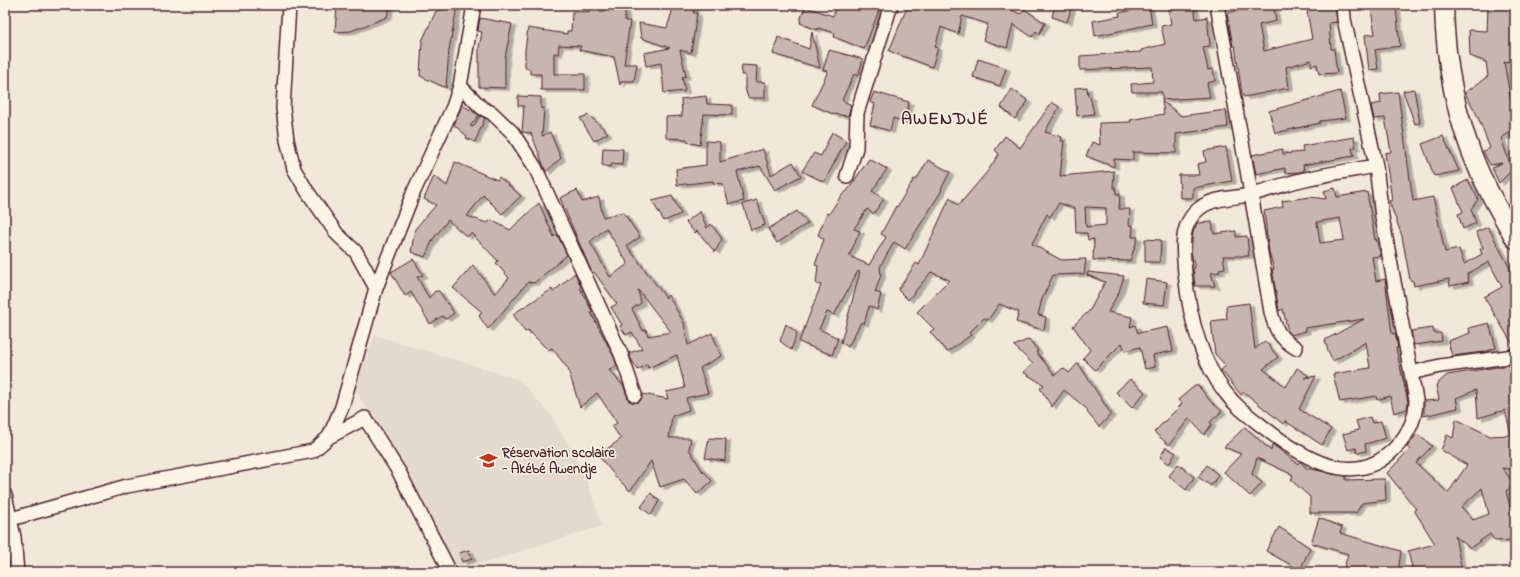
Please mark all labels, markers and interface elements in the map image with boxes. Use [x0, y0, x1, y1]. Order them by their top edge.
district label: AWENDJÉ [901, 107, 989, 133]
place label: Réservation scolaire - Akébé Awendje [501, 443, 616, 480]
school or university icon: Réservation scolaire - Akébé Awendje [479, 451, 499, 471]

